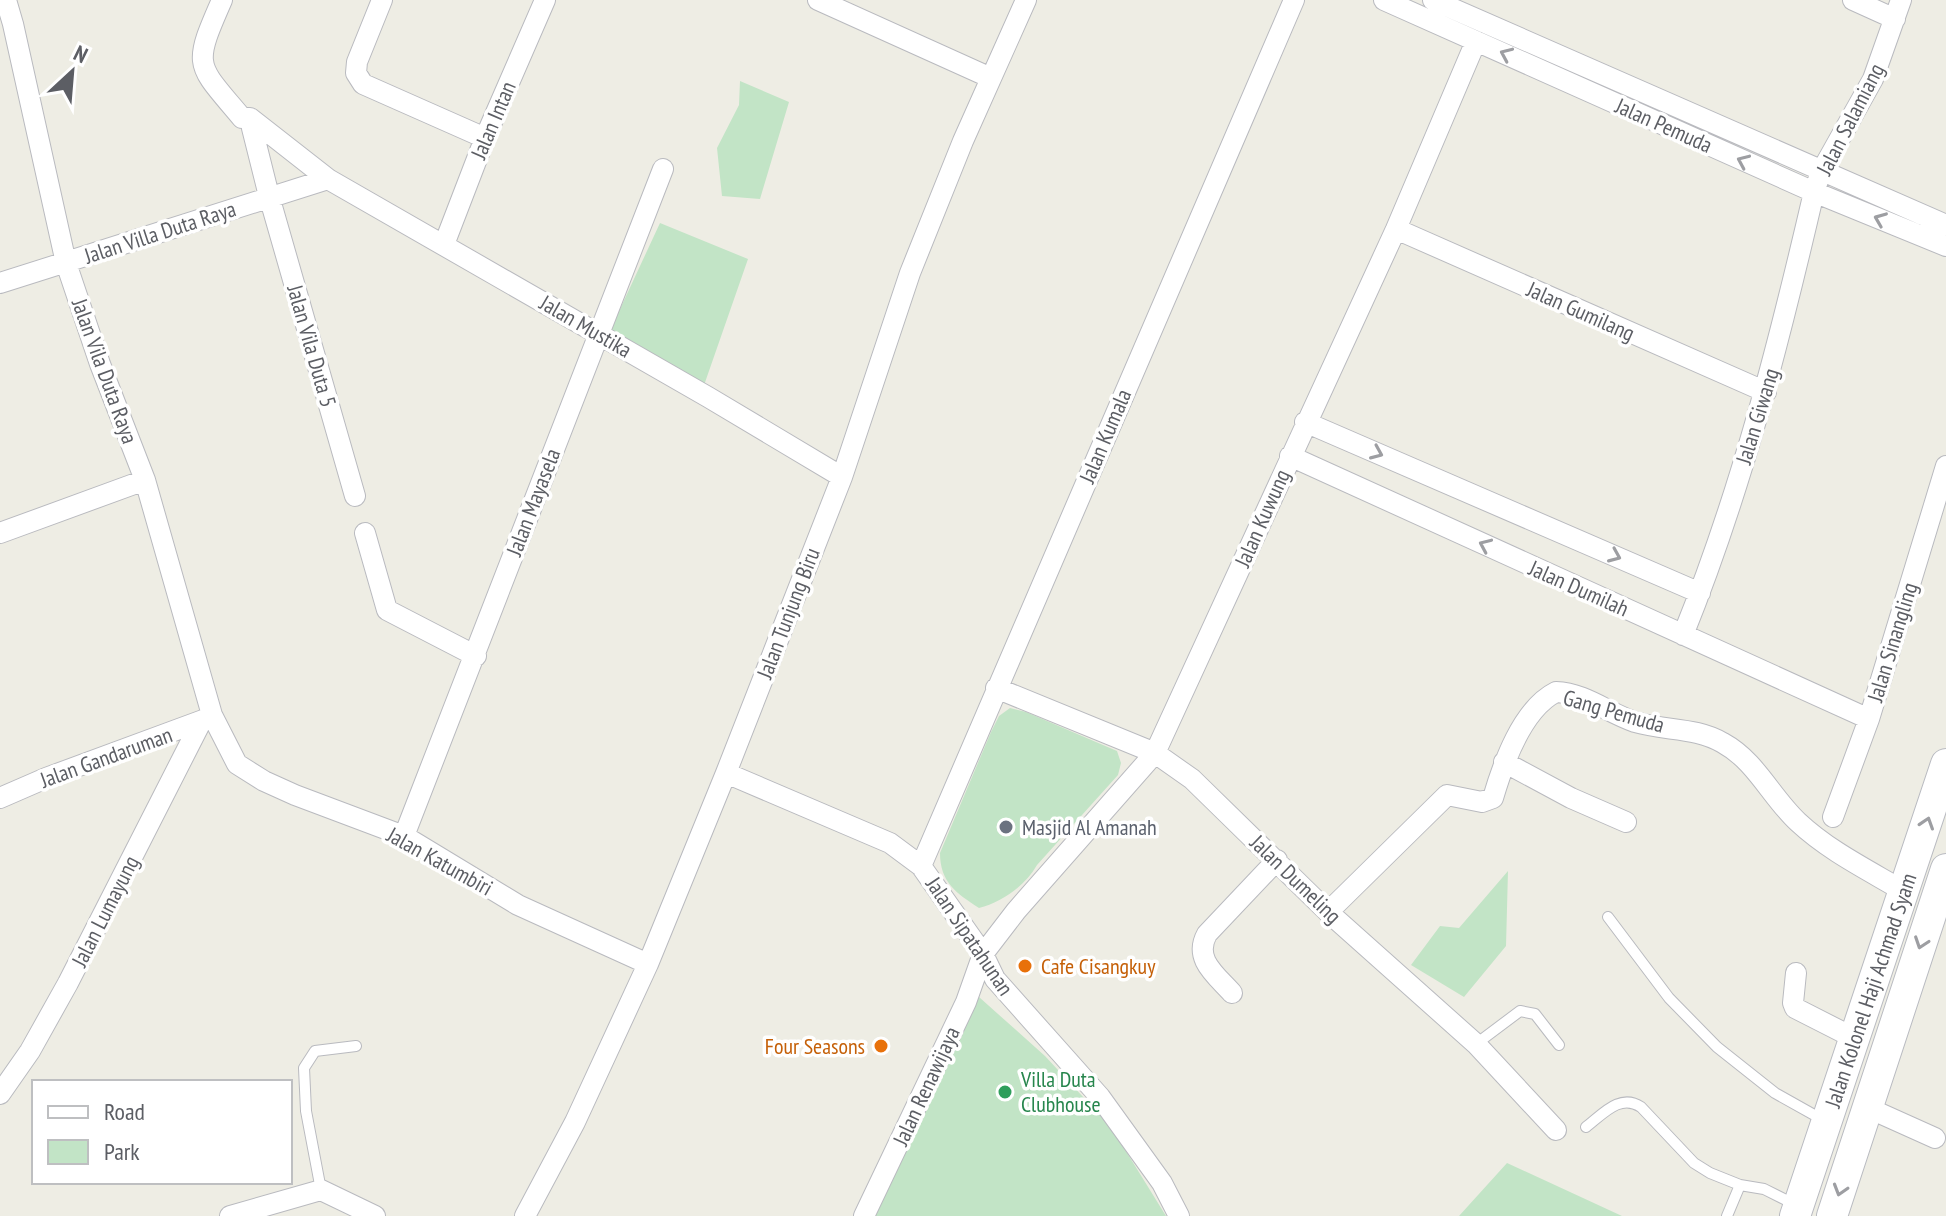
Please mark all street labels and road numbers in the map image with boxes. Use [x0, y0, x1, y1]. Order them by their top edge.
street label: Jalan Salamiang [1809, 58, 1890, 180]
street label: Jalan Intan [464, 77, 522, 164]
street label: Jalan Pemuda [1610, 91, 1717, 159]
street label: Jalan Villa Duta Raya [80, 194, 239, 270]
street label: Jalan Gumilang [1522, 274, 1639, 347]
street label: Jalan Vila Duta 5 [281, 281, 343, 410]
street label: Jalan Mustika [534, 288, 637, 364]
street label: Jalan Vila Duta Raya [65, 294, 144, 447]
street label: Jalan Giwang [1729, 365, 1785, 468]
street label: Jalan Kumala [1072, 385, 1137, 488]
street label: Jalan Mayasela [499, 444, 566, 561]
street label: Jalan Kuwung [1228, 465, 1296, 572]
street label: Jalan Tunjung Biru [750, 544, 826, 683]
street label: Jalan Dumilah [1524, 553, 1633, 622]
street label: Jalan Sinangling [1860, 579, 1923, 706]
street label: Gang Pemuda [1560, 683, 1668, 739]
street label: Jalan Gandaruman [35, 720, 176, 794]
street label: Jalan Katumbiri [381, 820, 498, 902]
street label: Jalan Dumeling [1244, 828, 1347, 929]
street label: Jalan Lumayung [65, 851, 145, 972]
street label: Jalan Kolonel Haji Achmad Syam [1818, 870, 1923, 1112]
street label: Jalan Sipatahunan [919, 871, 1020, 1001]
street label: Jalan Renawijaya [886, 1022, 966, 1151]

